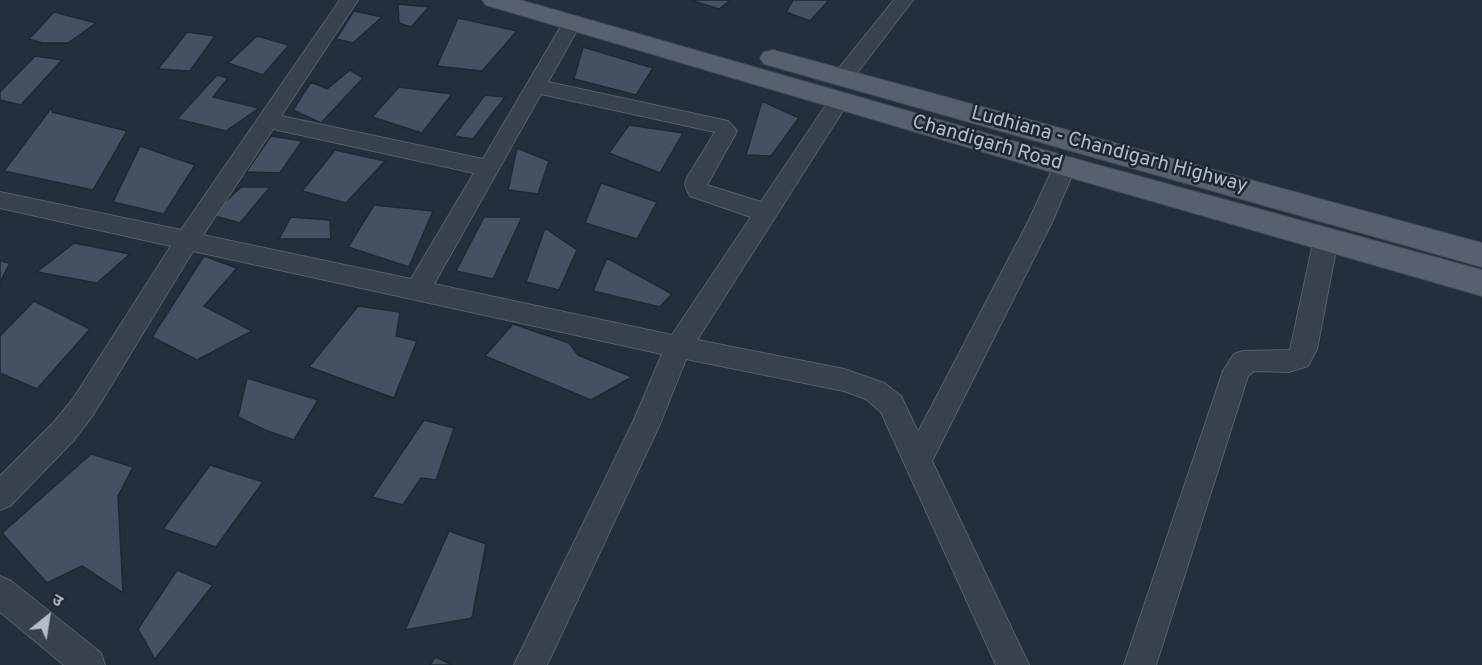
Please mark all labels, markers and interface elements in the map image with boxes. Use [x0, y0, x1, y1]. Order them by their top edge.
street label: Ludhiana - Chandigarh Highway [968, 102, 1250, 200]
street label: Chandigarh Road [909, 111, 1065, 177]
north arrow [18, 587, 78, 647]
text: उ [48, 590, 66, 612]

